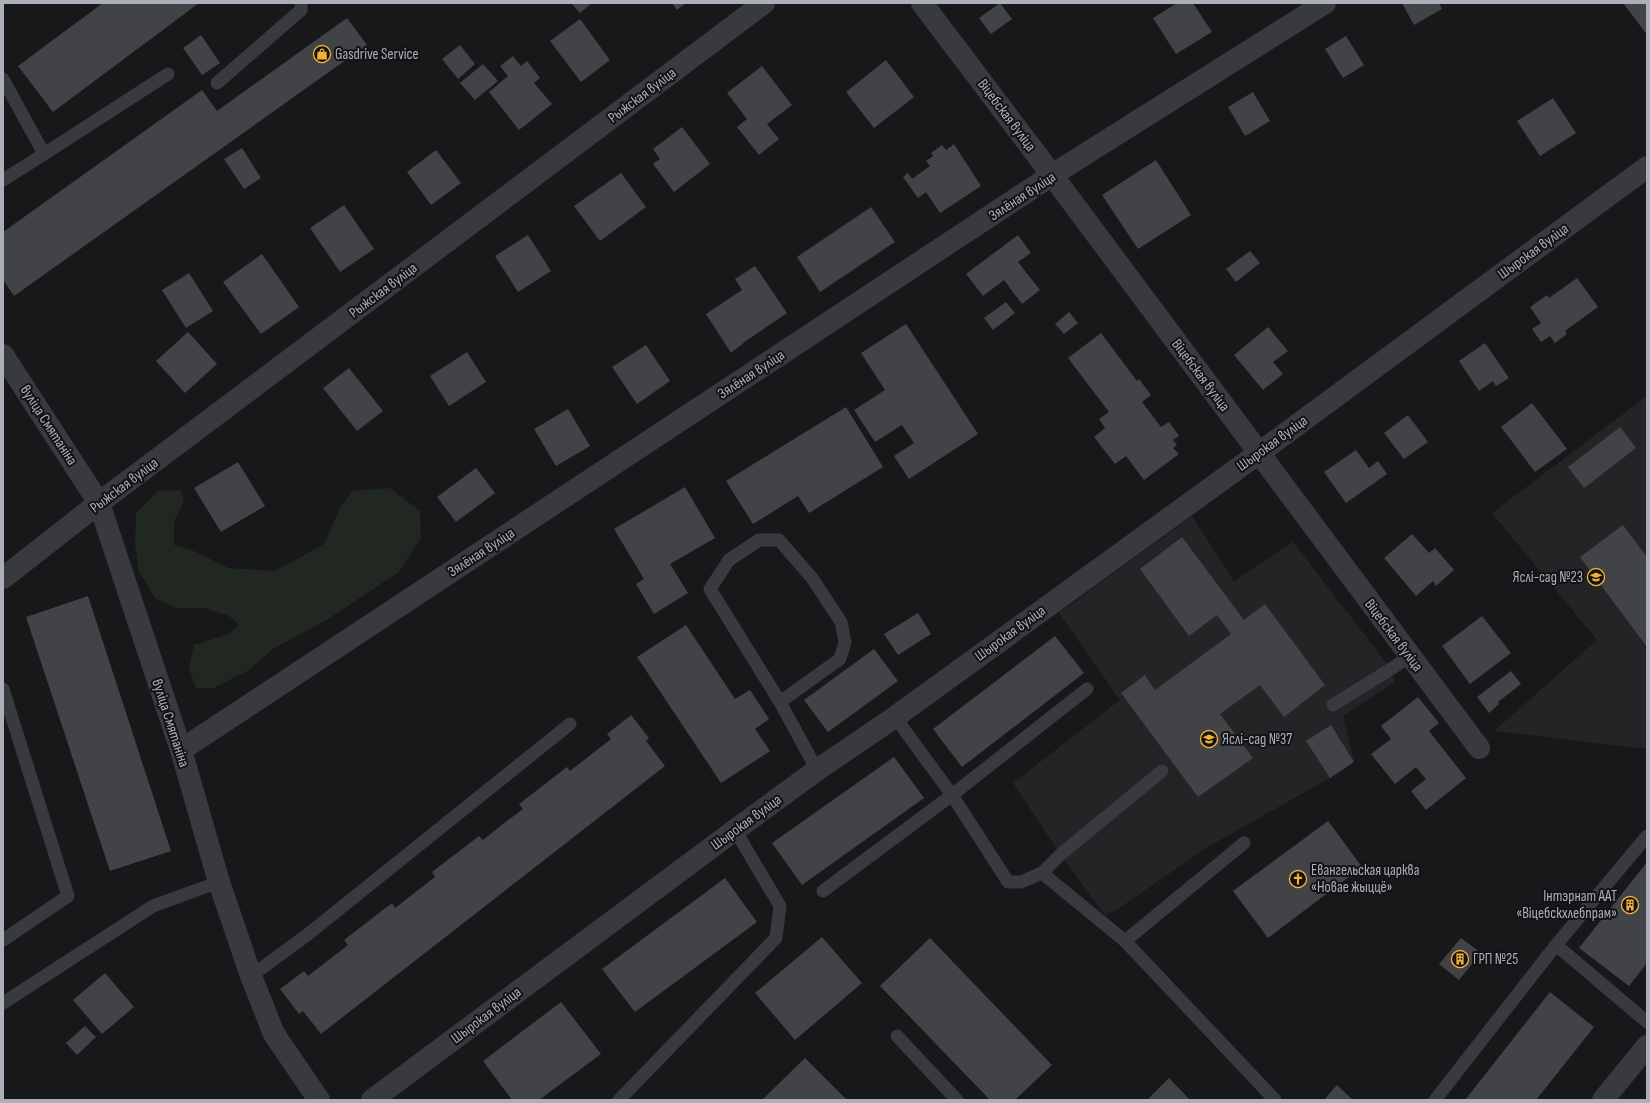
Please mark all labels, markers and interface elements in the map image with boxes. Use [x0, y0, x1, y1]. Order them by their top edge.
shop icon: Gasdrive Service [312, 44, 332, 64]
place label: Gasdrive Service [335, 45, 418, 64]
street label: Рыжская вуліца [604, 63, 680, 127]
street label: Віцебская вуліца [973, 75, 1040, 155]
street label: Зялёная вуліца [985, 168, 1060, 225]
street label: Шырокая вуліца [1494, 219, 1573, 283]
street label: Рыжская вуліца [345, 258, 421, 322]
street label: Віцебская вуліца [1167, 335, 1234, 415]
street label: Зялёная вуліца [714, 346, 789, 403]
street label: вуліца Смятаніна [16, 382, 82, 469]
street label: Шырокая вуліца [1233, 411, 1312, 475]
street label: Рыжская вуліца [86, 453, 162, 517]
street label: Зялёная вуліца [444, 524, 519, 581]
school or university icon: Яслі-сад №23 [1586, 567, 1606, 587]
place label: Яслі-сад №23 [1513, 568, 1583, 587]
street label: Віцебская вуліца [1360, 595, 1427, 675]
street label: Шырокая вуліца [971, 601, 1050, 665]
street label: вуліца Смятаніна [147, 677, 194, 770]
school or university icon: Яслі-сад №37 [1199, 729, 1219, 749]
place label: Яслі-сад №37 [1222, 730, 1292, 749]
street label: Шырокая вуліца [707, 790, 786, 854]
place label: Евангельская царква «Новае жыццё» [1311, 861, 1420, 897]
church icon: Евангельская царква «Новае жыццё» [1288, 869, 1308, 889]
place label: Інтэрнат ААТ «Віцебскхлебпрам» [1516, 887, 1617, 923]
building icon: Інтэрнат ААТ «Віцебскхлебпрам» [1620, 895, 1640, 915]
building icon: ГРП №25 [1450, 949, 1470, 969]
place label: ГРП №25 [1473, 950, 1518, 969]
street label: Шырокая вуліца [447, 983, 525, 1048]

